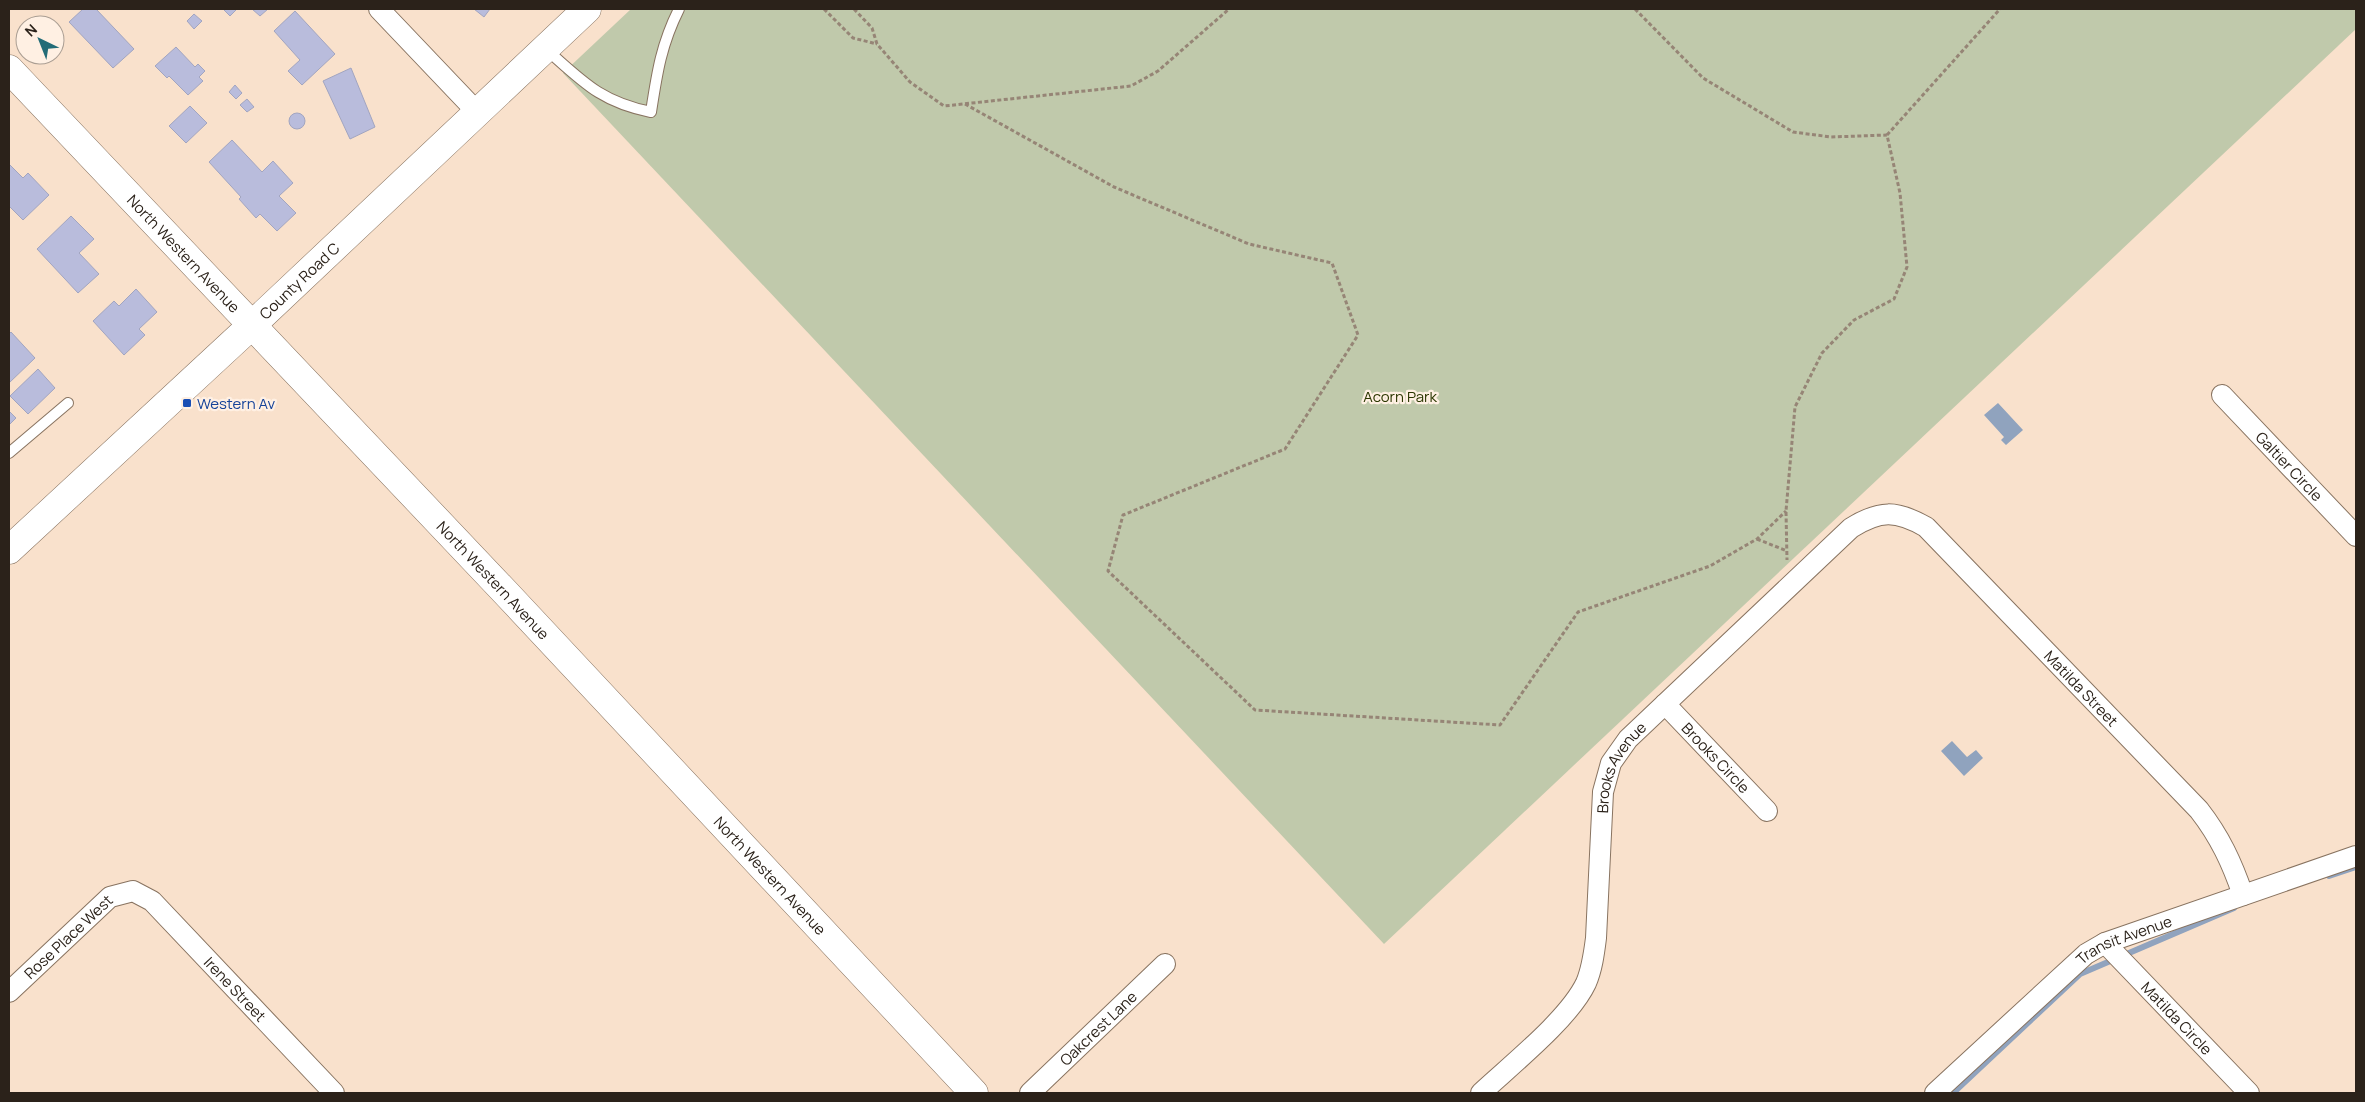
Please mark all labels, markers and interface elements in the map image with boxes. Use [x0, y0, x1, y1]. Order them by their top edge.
north arrow [15, 15, 65, 65]
text: N [21, 20, 41, 41]
street label: North Western Avenue [123, 190, 245, 317]
street label: County Road C [254, 237, 344, 324]
park label: Acorn Park [1363, 386, 1437, 407]
place label: Western Av [197, 393, 275, 414]
marker: Western Av [181, 397, 193, 409]
street label: Galtier Circle [2251, 427, 2328, 506]
street label: North Western Avenue [432, 516, 554, 644]
street label: Matilda Street [2040, 645, 2123, 731]
street label: Brooks Avenue [1591, 717, 1651, 814]
street label: Brooks Circle [1677, 718, 1755, 798]
street label: North Western Avenue [709, 811, 831, 940]
street label: Rose Place West [19, 890, 117, 983]
street label: Transit Avenue [2071, 910, 2175, 969]
street label: Irene Street [199, 952, 271, 1026]
street label: Matilda Circle [2137, 977, 2217, 1059]
street label: Oakcrest Lane [1055, 986, 1141, 1070]

